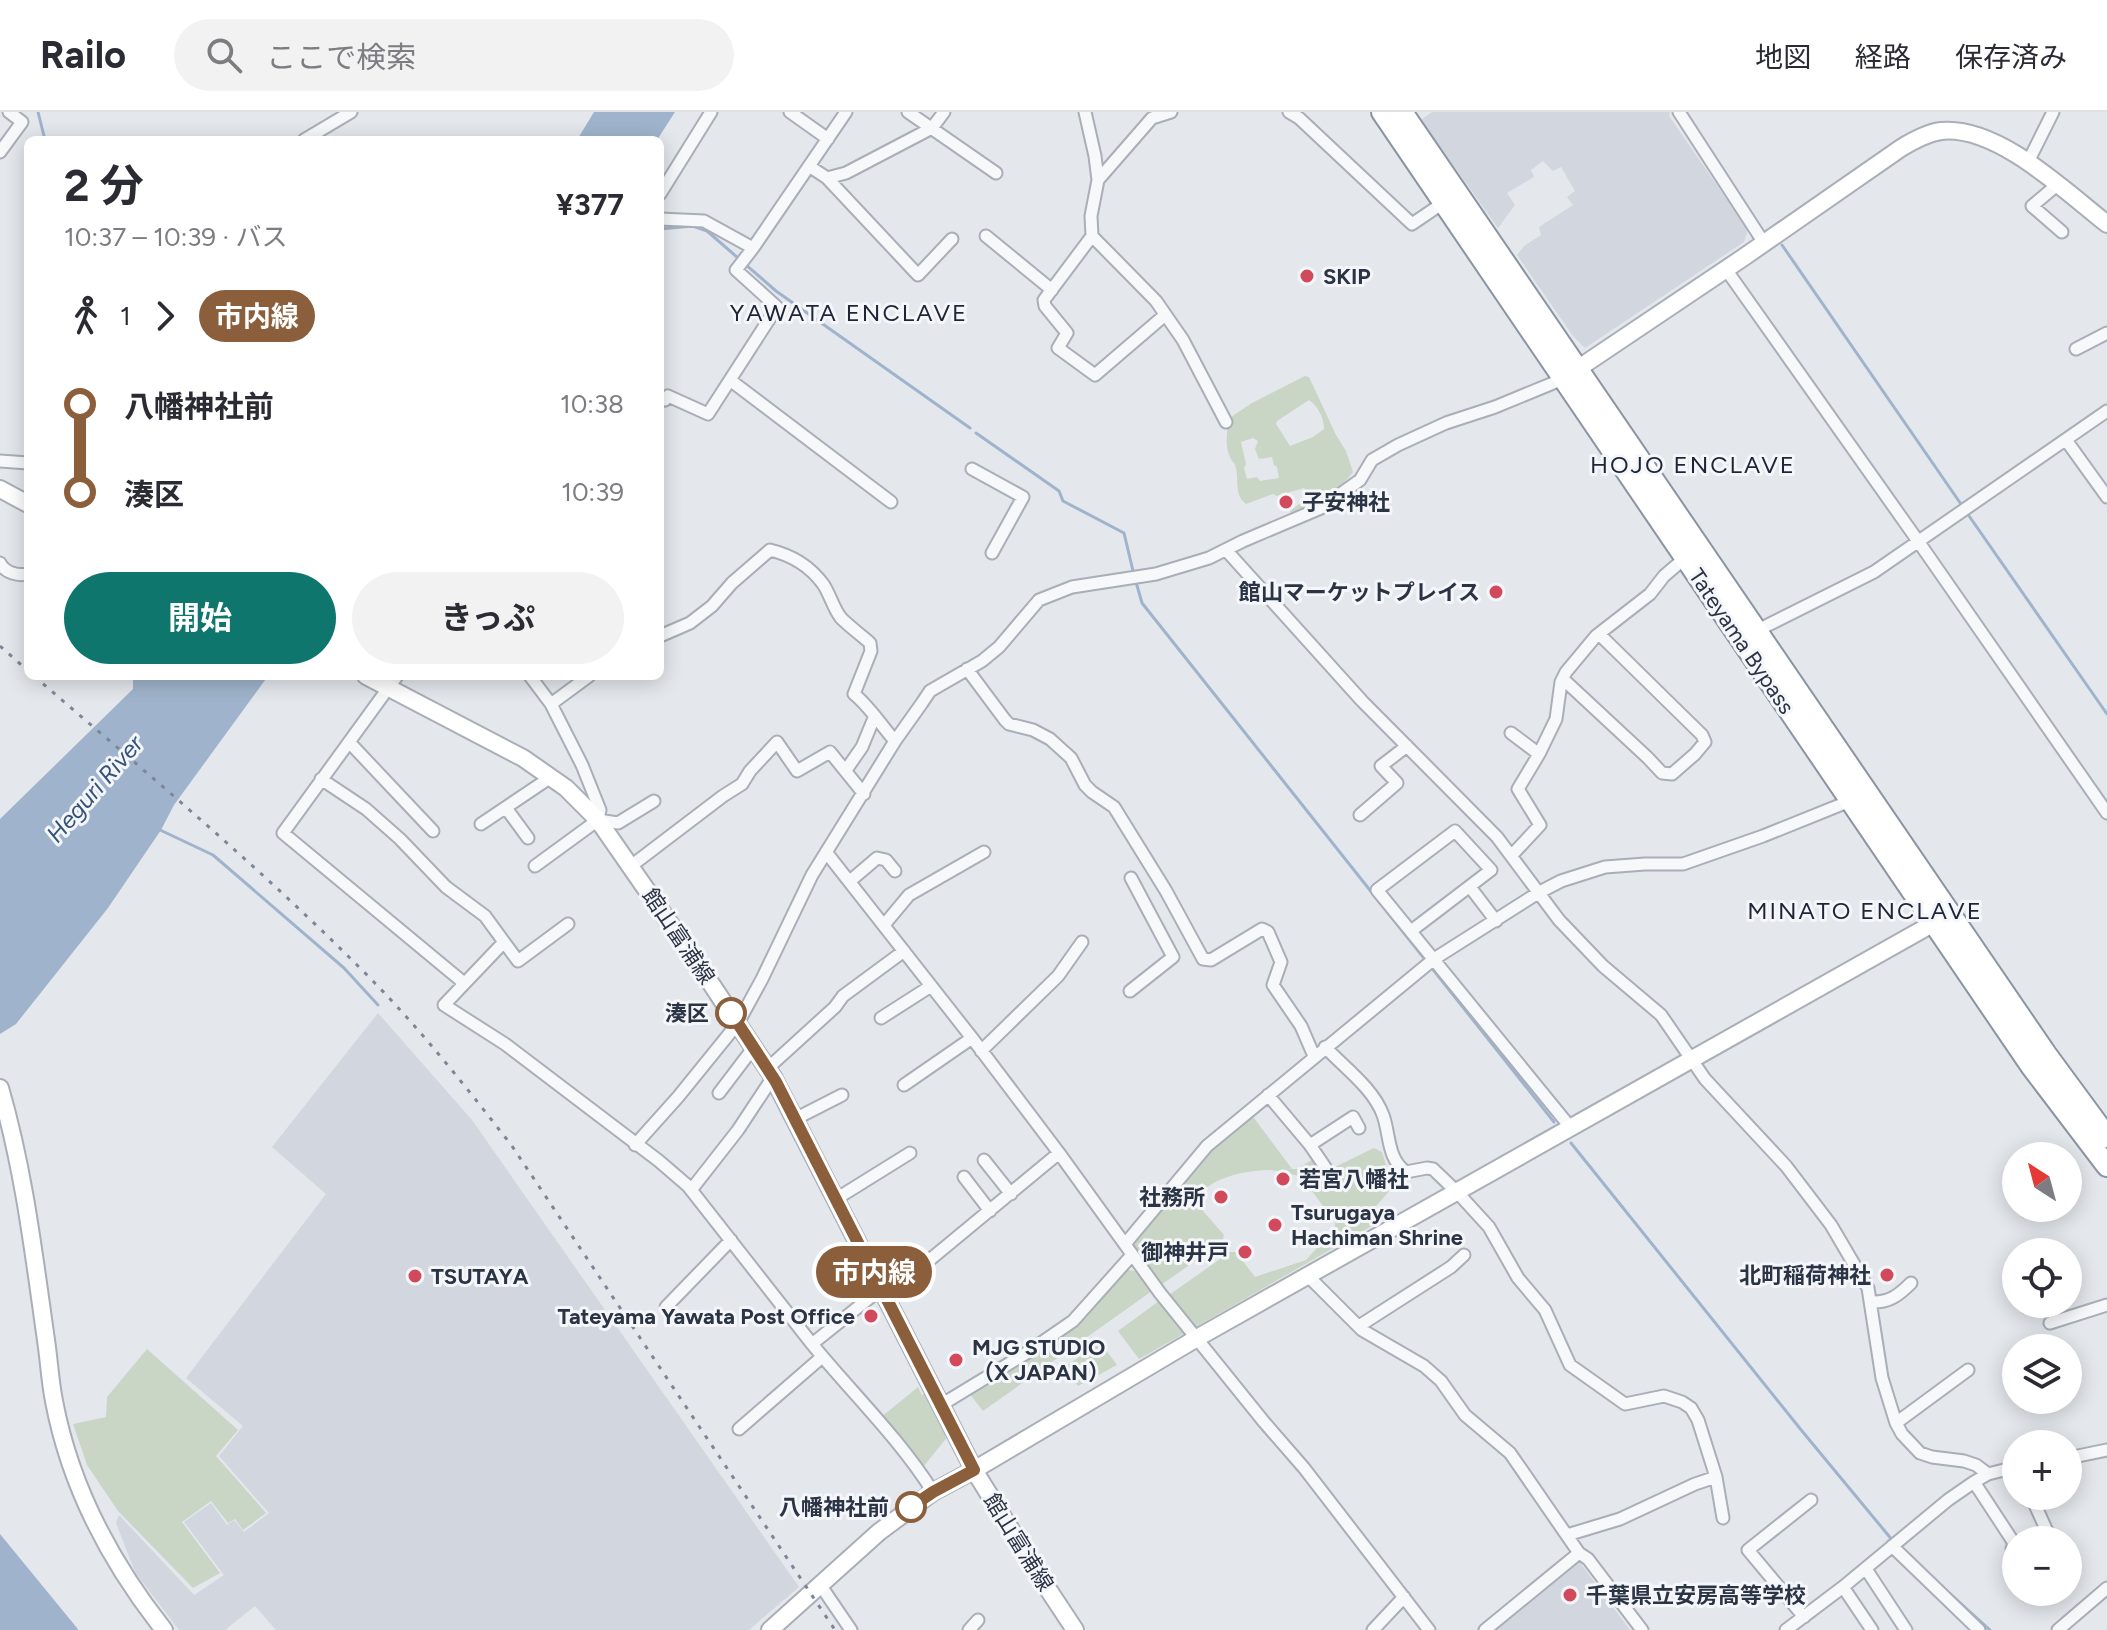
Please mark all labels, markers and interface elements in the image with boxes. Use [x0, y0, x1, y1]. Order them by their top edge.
search box [174, 19, 734, 91]
text: Railo [40, 32, 126, 78]
icon: search [202, 33, 246, 77]
text: ここで検索 [266, 39, 416, 76]
text: 地図 [1755, 40, 1811, 74]
text: 経路 [1855, 40, 1911, 74]
text: 保存済み [1955, 40, 2067, 74]
text: 2 分 [64, 159, 144, 212]
text: ¥377 [556, 186, 624, 223]
text: 10:37 – 10:39 · バス [64, 221, 288, 253]
place label: SKIP [1323, 263, 1371, 290]
marker: SKIP [1298, 267, 1316, 285]
icon: walk [64, 294, 108, 338]
icon: forward [143, 294, 187, 338]
district label: YAWATA ENCLAVE [730, 298, 968, 327]
text: 市内線 [215, 299, 299, 333]
text: 1 [120, 300, 131, 332]
text: 八幡神社前 [124, 388, 274, 425]
text: 10:38 [560, 388, 624, 420]
district label: HOJO ENCLAVE [1590, 450, 1796, 479]
text: 湊区 [124, 476, 184, 513]
text: 10:39 [561, 476, 624, 508]
place label: 子安神社 [1302, 489, 1390, 516]
marker: 子安神社 [1277, 493, 1295, 511]
street label: Tateyama Bypass [1683, 563, 1800, 719]
button: 開始 [64, 572, 336, 664]
button: きっぷ [352, 572, 624, 664]
place label: 館山マーケットプレイス [1239, 579, 1480, 606]
marker: 館山マーケットプレイス [1487, 583, 1505, 601]
water label: Heguri River [40, 729, 150, 848]
street label: 館山富浦線 [637, 883, 721, 989]
district label: MINATO ENCLAVE [1747, 896, 1983, 925]
marker: 湊区 [716, 998, 746, 1028]
place label: 湊区 [665, 1000, 709, 1027]
north arrow [2002, 1142, 2082, 1222]
map controls [2002, 1142, 2082, 1606]
place label: 若宮八幡社 [1299, 1166, 1409, 1193]
marker: 若宮八幡社 [1274, 1170, 1292, 1188]
place label: 社務所 [1139, 1184, 1205, 1211]
marker: 社務所 [1212, 1188, 1230, 1206]
place label: Tsurugaya Hachiman Shrine [1291, 1199, 1463, 1251]
marker: Tsurugaya Hachiman Shrine [1266, 1216, 1284, 1234]
button: locate [2002, 1238, 2082, 1318]
place label: 御神井戸 [1141, 1239, 1229, 1266]
marker: 御神井戸 [1236, 1243, 1254, 1261]
line badge: 市内線 [828, 1246, 920, 1298]
text: 市内線 [832, 1255, 916, 1289]
place label: 北町稲荷神社 [1739, 1262, 1871, 1289]
place label: TSUTAYA [431, 1263, 529, 1290]
marker: 北町稲荷神社 [1878, 1266, 1896, 1284]
marker: TSUTAYA [406, 1267, 424, 1285]
place label: Tateyama Yawata Post Office [557, 1303, 855, 1330]
marker: Tateyama Yawata Post Office [862, 1307, 880, 1325]
place label: MJG STUDIO （X JAPAN） [972, 1334, 1110, 1386]
button: layers [2002, 1334, 2082, 1414]
marker: MJG STUDIO （X JAPAN） [947, 1351, 965, 1369]
button: + [2002, 1430, 2082, 1510]
street label: 館山富浦線 [978, 1488, 1059, 1596]
marker: 八幡神社前 [896, 1492, 926, 1522]
place label: 八幡神社前 [779, 1494, 889, 1521]
button: − [2002, 1526, 2082, 1606]
place label: 千葉県立安房高等学校 [1586, 1582, 1806, 1609]
marker: 千葉県立安房高等学校 [1561, 1586, 1579, 1604]

